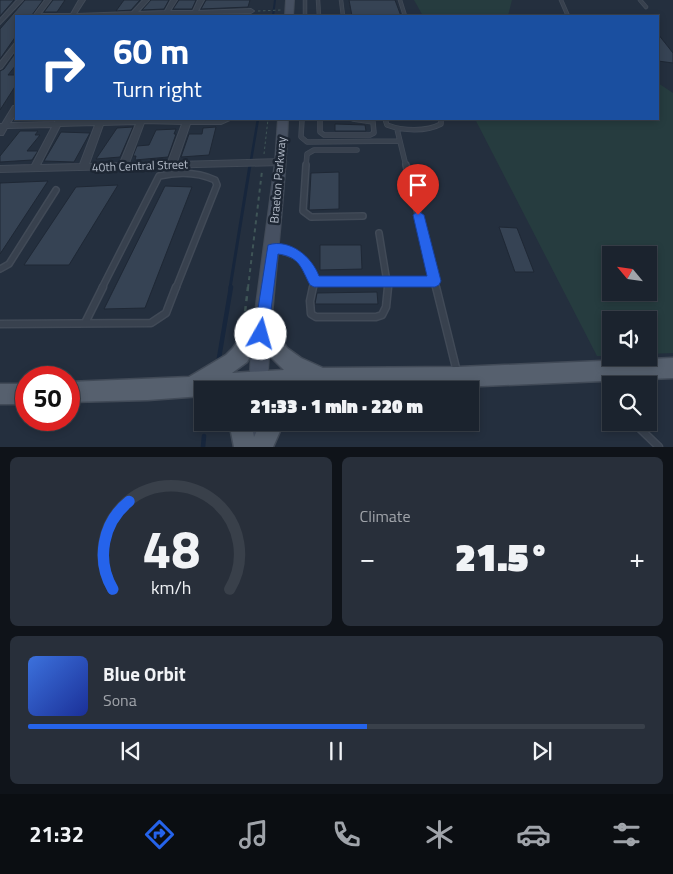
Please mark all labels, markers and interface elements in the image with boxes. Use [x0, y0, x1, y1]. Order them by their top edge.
text: 60 m [113, 24, 189, 78]
icon: right [30, 35, 95, 100]
text: Turn right [113, 72, 202, 106]
street label: Braeton Parkway [264, 136, 291, 224]
street label: 40th Central Street [92, 154, 189, 177]
pin [397, 164, 439, 215]
icon: arrive [404, 171, 432, 199]
north arrow [602, 246, 658, 301]
map controls [602, 246, 657, 431]
position arrow [234, 307, 286, 359]
button: sound [602, 311, 657, 366]
speed limit sign: 50 [15, 366, 80, 431]
button: search [602, 376, 657, 431]
text: 21:33 · 1 min · 220 m [250, 391, 423, 420]
text: Climate [360, 504, 411, 528]
text: 48 [142, 509, 200, 588]
text: 21.5° [455, 528, 549, 586]
text: − [360, 536, 375, 579]
text: + [629, 536, 645, 579]
text: km/h [151, 574, 191, 601]
text: Blue Orbit [103, 659, 186, 688]
text: Sona [103, 688, 137, 712]
icon: previous [117, 737, 145, 765]
icon: pause [322, 737, 350, 765]
icon: next [528, 737, 556, 765]
text: 21:32 [29, 817, 84, 851]
icon: directions [142, 817, 177, 852]
icon: music [236, 817, 271, 852]
icon: phone [329, 817, 364, 852]
icon: climate [422, 817, 457, 852]
icon: car [516, 817, 551, 852]
icon: filters [609, 817, 644, 852]

